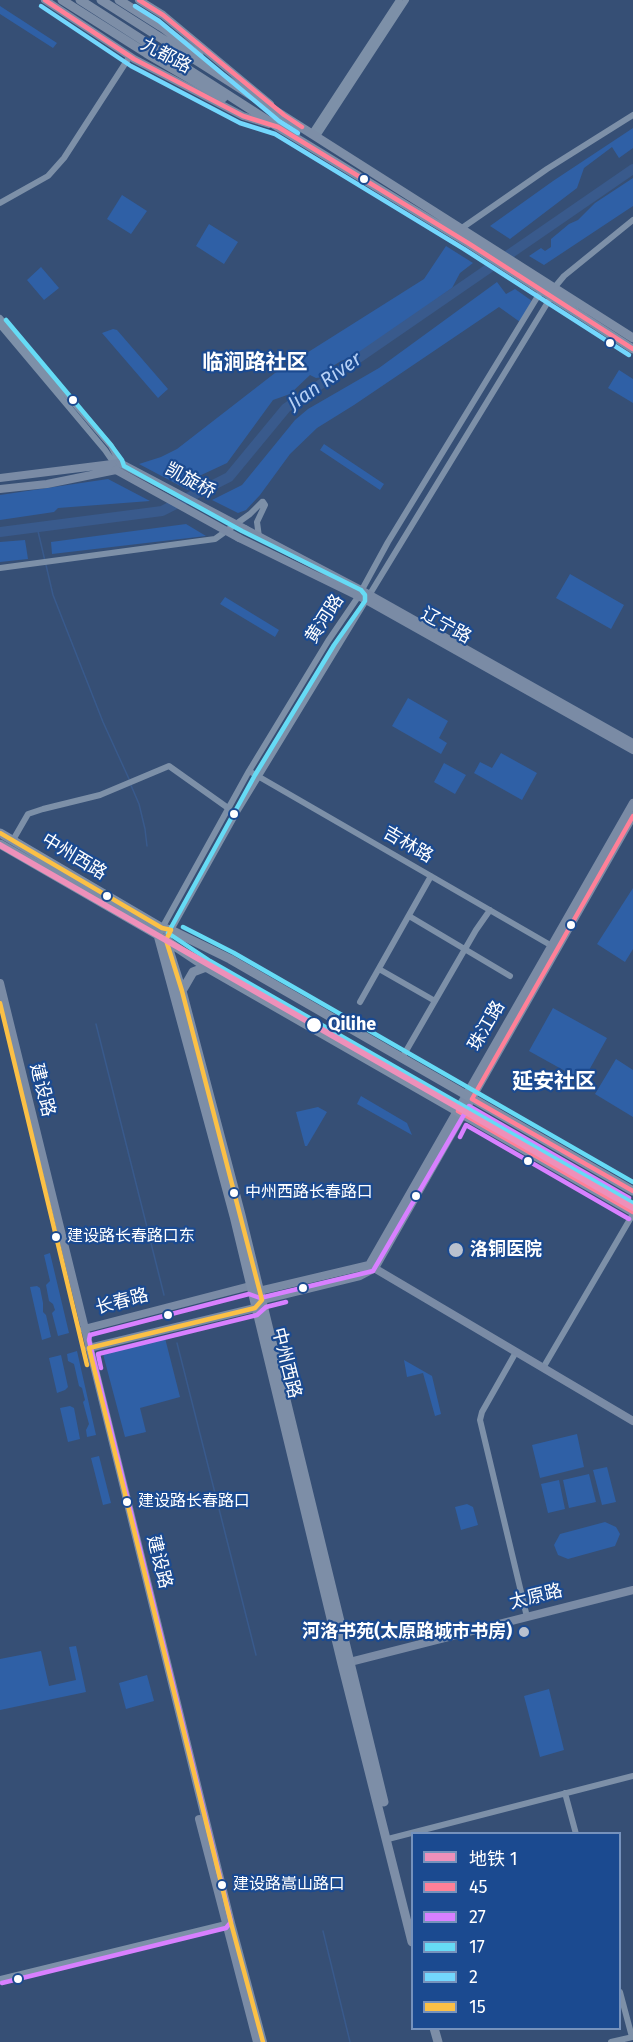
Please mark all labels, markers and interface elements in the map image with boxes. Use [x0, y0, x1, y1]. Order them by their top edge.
street label: 九都路 [137, 34, 195, 78]
unlabelled marker [358, 173, 370, 185]
unlabelled marker [604, 337, 616, 349]
water label: Jian River [283, 348, 367, 416]
district label: 临涧路社区 [203, 350, 307, 376]
unlabelled marker [67, 394, 79, 406]
street label: 凯旋桥 [161, 459, 219, 503]
street label: 黄河路 [301, 590, 349, 648]
street label: 辽宁路 [417, 603, 475, 649]
unlabelled marker [228, 808, 240, 820]
street label: 吉林路 [379, 822, 437, 868]
street label: 中州西路 [38, 829, 110, 885]
unlabelled marker [101, 890, 113, 902]
unlabelled marker [565, 919, 577, 931]
street label: 珠江路 [464, 997, 510, 1055]
place label: Qilihe [328, 1014, 376, 1036]
marker: Qilihe [305, 1016, 323, 1034]
street label: 建设路 [25, 1061, 59, 1119]
district label: 延安社区 [512, 1069, 596, 1095]
unlabelled marker [522, 1155, 534, 1167]
place label: 中州西路长春路口 [245, 1183, 373, 1203]
marker: 中州西路长春路口 [228, 1187, 240, 1199]
unlabelled marker [410, 1190, 422, 1202]
place label: 建设路长春路口东 [67, 1227, 195, 1247]
marker: 建设路长春路口东 [50, 1231, 62, 1243]
place label: 洛铜医院 [470, 1239, 542, 1261]
marker: 洛铜医院 [447, 1241, 465, 1259]
unlabelled marker [297, 1282, 309, 1294]
street label: 长春路 [93, 1285, 151, 1319]
unlabelled marker [162, 1309, 174, 1321]
street label: 中州西路 [267, 1325, 305, 1401]
place label: 建设路长春路口 [138, 1492, 250, 1512]
marker: 建设路长春路口 [121, 1496, 133, 1508]
street label: 建设路 [142, 1533, 176, 1591]
street label: 太原路 [507, 1580, 565, 1614]
place label: 河洛书苑(太原路城市书房) [302, 1621, 512, 1643]
marker: 河洛书苑(太原路城市书房) [517, 1625, 531, 1639]
legend [411, 1832, 621, 2030]
text: 地铁 1 [469, 1848, 518, 1870]
place label: 建设路嵩山路口 [233, 1875, 345, 1895]
text: 45 [469, 1876, 487, 1898]
marker: 建设路嵩山路口 [216, 1879, 228, 1891]
text: 27 [469, 1906, 486, 1928]
text: 17 [469, 1936, 485, 1958]
text: 2 [469, 1966, 478, 1988]
unlabelled marker [12, 1973, 24, 1985]
text: 15 [469, 1996, 486, 2018]

